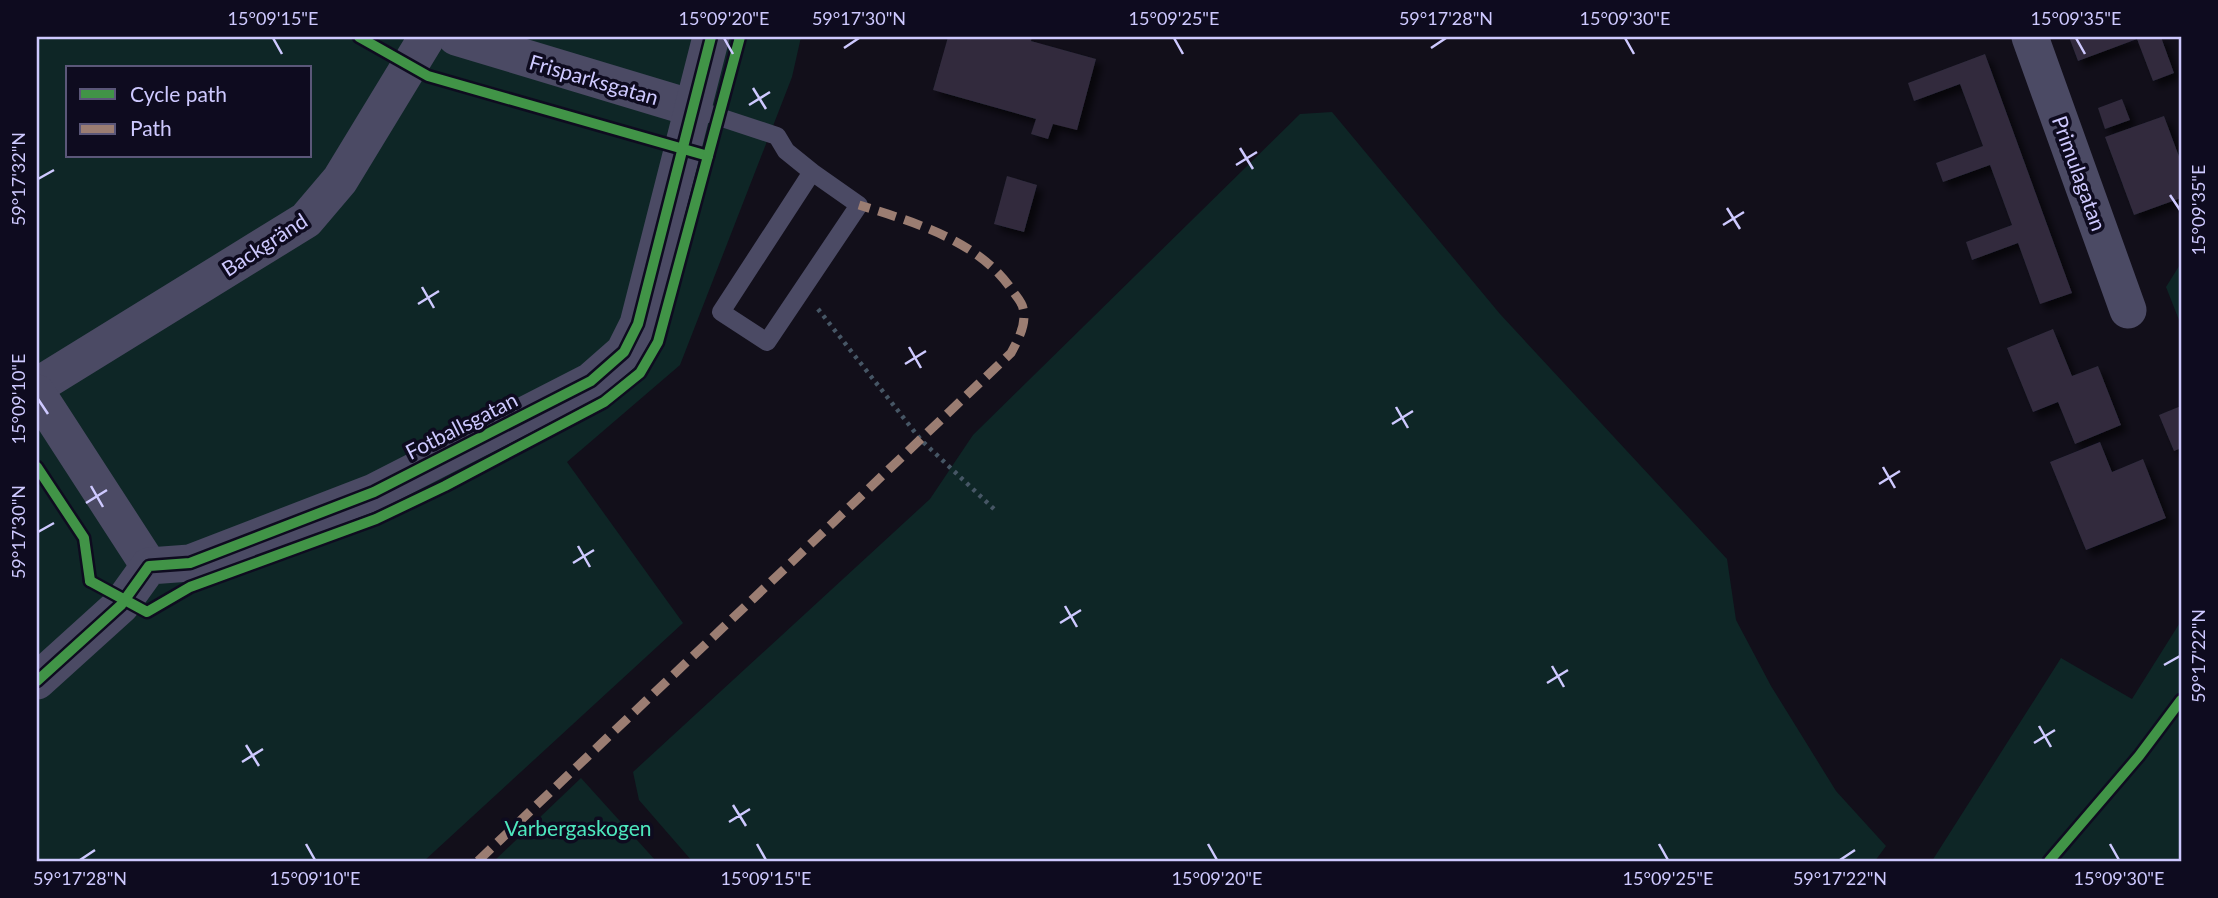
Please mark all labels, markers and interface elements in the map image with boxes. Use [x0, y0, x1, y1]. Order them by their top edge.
text: 15°09'15"E [228, 7, 318, 29]
text: 15°09'20"E [679, 7, 769, 29]
text: 59°17'30"N [812, 7, 906, 29]
text: 15°09'25"E [1129, 7, 1219, 29]
text: 59°17'28"N [1399, 7, 1493, 29]
text: 15°09'30"E [1580, 7, 1670, 29]
text: 15°09'35"E [2031, 7, 2121, 29]
street label: Frisparksgatan [527, 49, 661, 109]
legend [66, 66, 312, 158]
text: Cycle path [130, 81, 227, 106]
street label: Primulagatan [2048, 112, 2112, 234]
text: Path [130, 115, 172, 140]
text: 59°17'32"N [7, 132, 29, 226]
text: 15°09'35"E [2187, 165, 2209, 255]
street label: Backgränd [217, 207, 311, 281]
text: 15°09'10"E [7, 354, 29, 444]
street label: Fotballsgatan [401, 386, 521, 464]
text: 59°17'30"N [7, 485, 29, 579]
text: 59°17'22"N [2187, 609, 2209, 703]
park label: Varbergaskogen [505, 815, 651, 840]
text: 59°17'28"N [33, 867, 127, 889]
text: 15°09'10"E [270, 867, 360, 889]
text: 15°09'15"E [721, 867, 811, 889]
text: 15°09'20"E [1172, 867, 1262, 889]
text: 15°09'25"E [1623, 867, 1713, 889]
text: 59°17'22"N [1793, 867, 1887, 889]
text: 15°09'30"E [2074, 867, 2164, 889]

